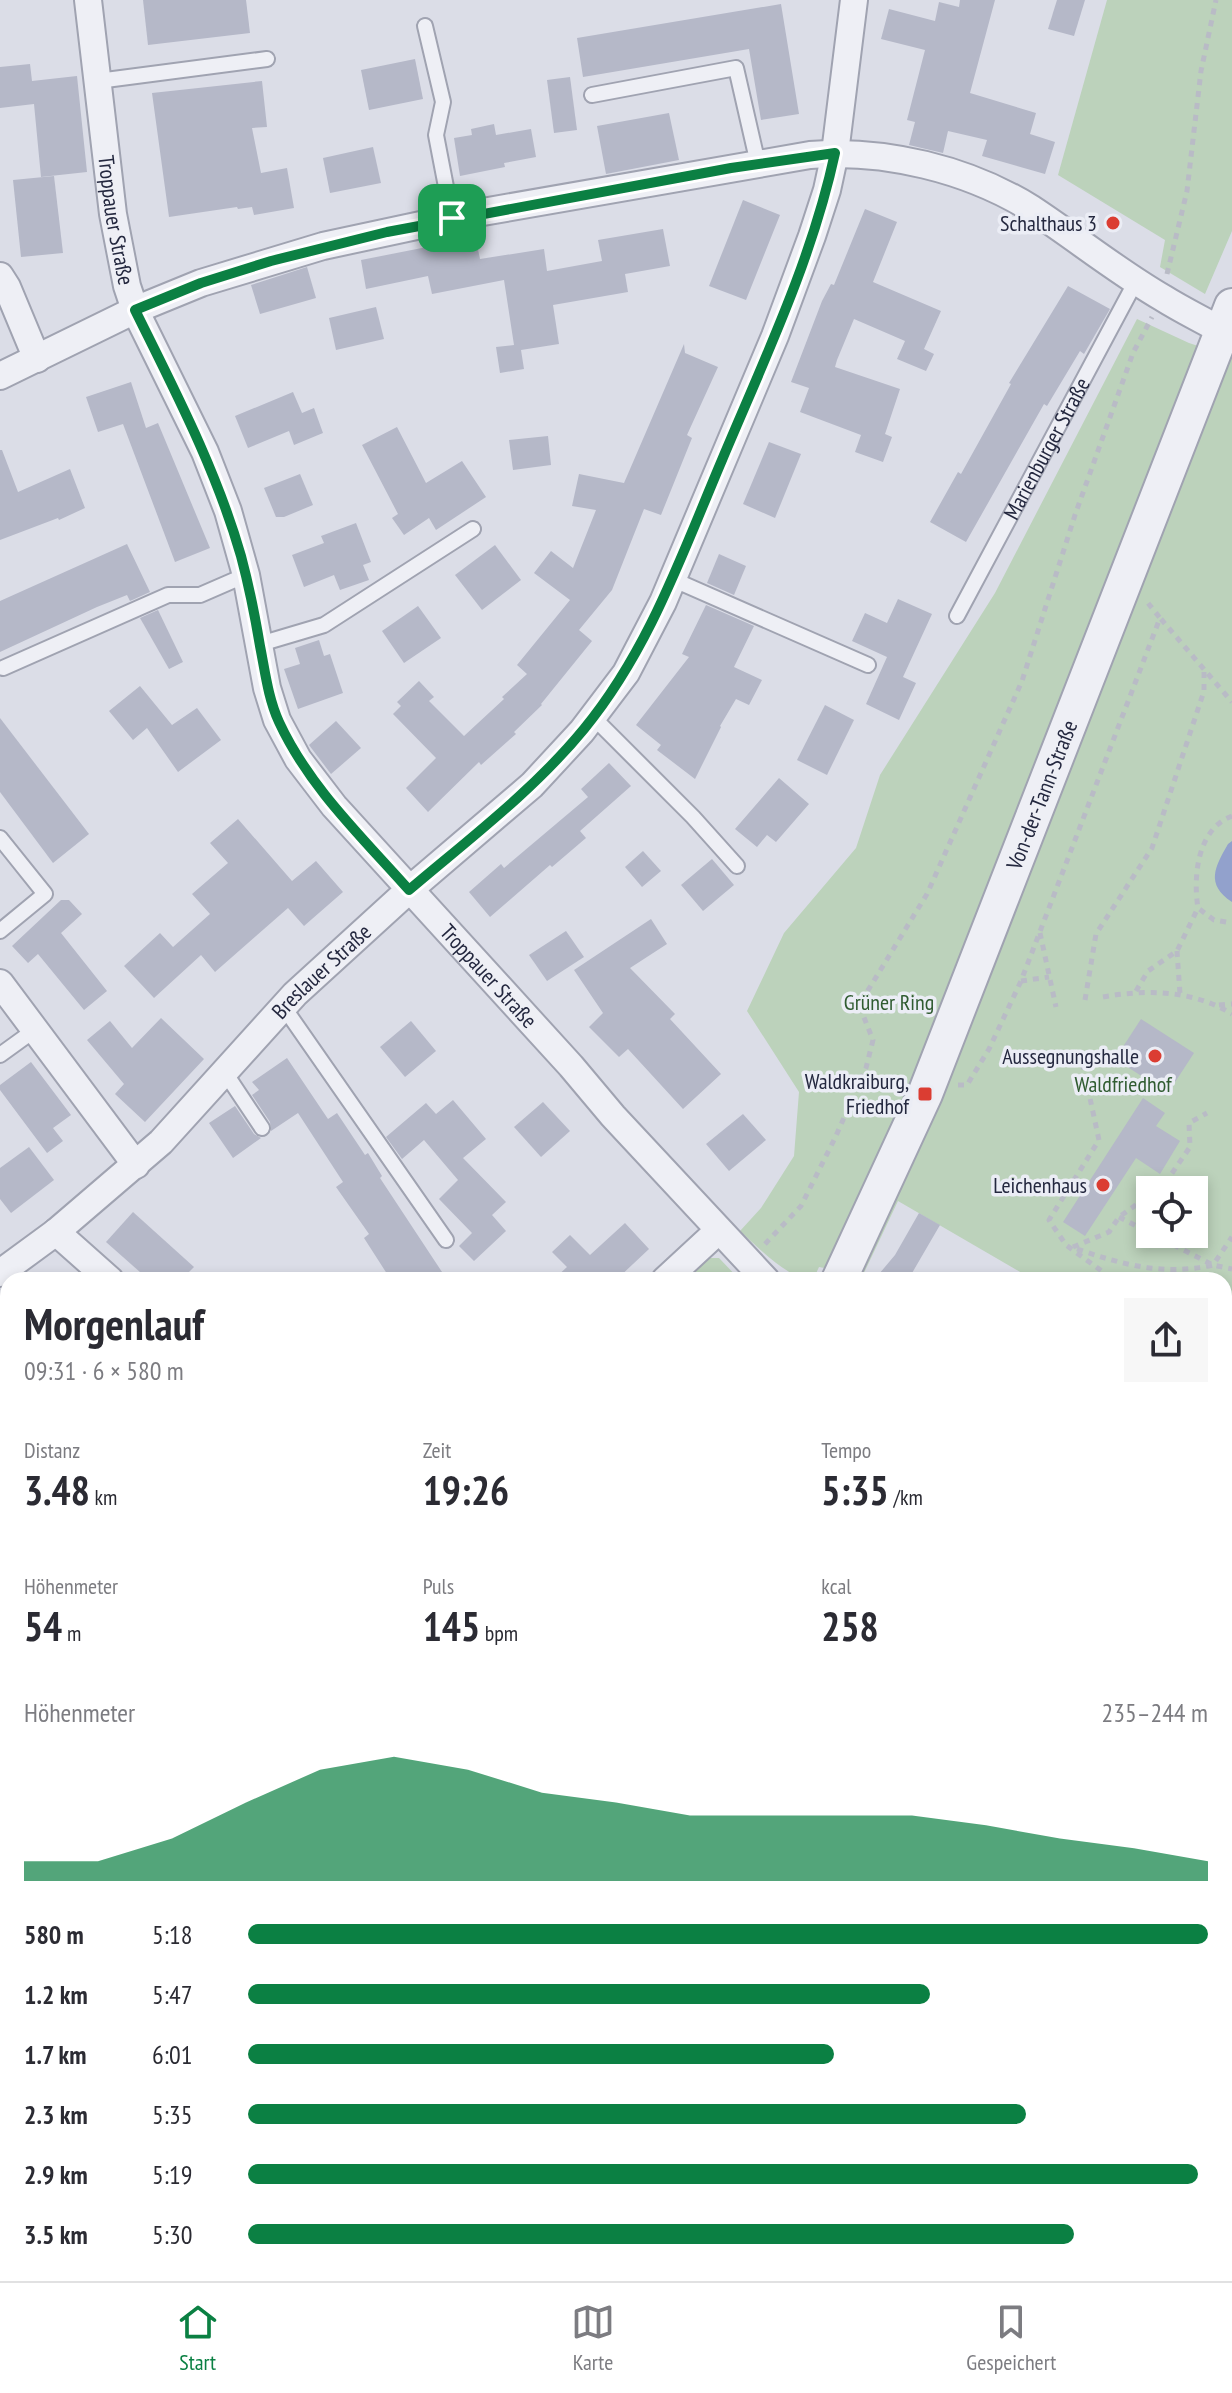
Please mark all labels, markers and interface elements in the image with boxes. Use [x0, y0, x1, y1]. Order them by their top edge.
street label: Troppauer Straße [92, 154, 140, 287]
pin [418, 184, 486, 252]
icon: arrive [430, 196, 474, 240]
place label: Schalthaus 3 [1000, 209, 1097, 237]
marker: Schalthaus 3 [1104, 214, 1122, 232]
street label: Marienburger Straße [997, 373, 1096, 524]
street label: Von-der-Tann-Straße [999, 716, 1083, 874]
street label: Breslauer Straße [265, 918, 377, 1025]
street label: Troppauer Straße [434, 918, 543, 1034]
park label: Grüner Ring [844, 988, 934, 1016]
place label: Aussegnungshalle [1002, 1042, 1139, 1070]
marker: Aussegnungshalle [1146, 1047, 1164, 1065]
place label: Waldkraiburg, Friedhof [805, 1067, 910, 1120]
park label: Waldfriedhof [1074, 1070, 1173, 1098]
marker: Waldkraiburg, Friedhof [916, 1085, 934, 1103]
place label: Leichenhaus [993, 1171, 1087, 1199]
marker: Leichenhaus [1094, 1176, 1112, 1194]
map controls [1136, 1176, 1208, 1248]
button: locate [1136, 1176, 1208, 1248]
text: Morgenlauf [24, 1295, 204, 1352]
button: share [1124, 1298, 1208, 1382]
text: 09:31 · 6 × 580 m [24, 1354, 184, 1387]
text: Distanz [24, 1436, 80, 1464]
text: Zeit [423, 1436, 451, 1464]
text: Tempo [821, 1436, 871, 1464]
text: 3.48 [24, 1464, 90, 1516]
text: 19:26 [423, 1464, 509, 1516]
text: 5:35 [821, 1464, 889, 1516]
text: km [90, 1483, 117, 1511]
text: /km [889, 1483, 923, 1511]
text: Höhenmeter [24, 1572, 118, 1600]
text: Puls [423, 1572, 454, 1600]
text: kcal [821, 1572, 851, 1600]
text: 54 [24, 1600, 62, 1652]
text: 145 [423, 1600, 480, 1652]
text: 258 [821, 1600, 879, 1652]
text: m [62, 1619, 81, 1647]
text: bpm [480, 1619, 518, 1647]
text: Höhenmeter [24, 1696, 135, 1729]
text: 235–244 m [1102, 1696, 1208, 1729]
text: 580 m [24, 1918, 84, 1951]
text: 5:18 [152, 1918, 192, 1951]
text: 1.2 km [24, 1978, 88, 2011]
text: 5:47 [152, 1978, 192, 2011]
text: 1.7 km [24, 2038, 87, 2071]
text: 6:01 [152, 2038, 192, 2071]
text: 2.3 km [24, 2098, 88, 2131]
text: 5:35 [152, 2098, 192, 2131]
text: 2.9 km [24, 2158, 88, 2191]
text: 5:19 [152, 2158, 192, 2191]
text: 3.5 km [24, 2218, 88, 2251]
text: 5:30 [152, 2218, 192, 2251]
tab: Start [176, 2300, 220, 2376]
tab: Karte [571, 2300, 615, 2376]
tab: Gespeichert [966, 2300, 1056, 2376]

